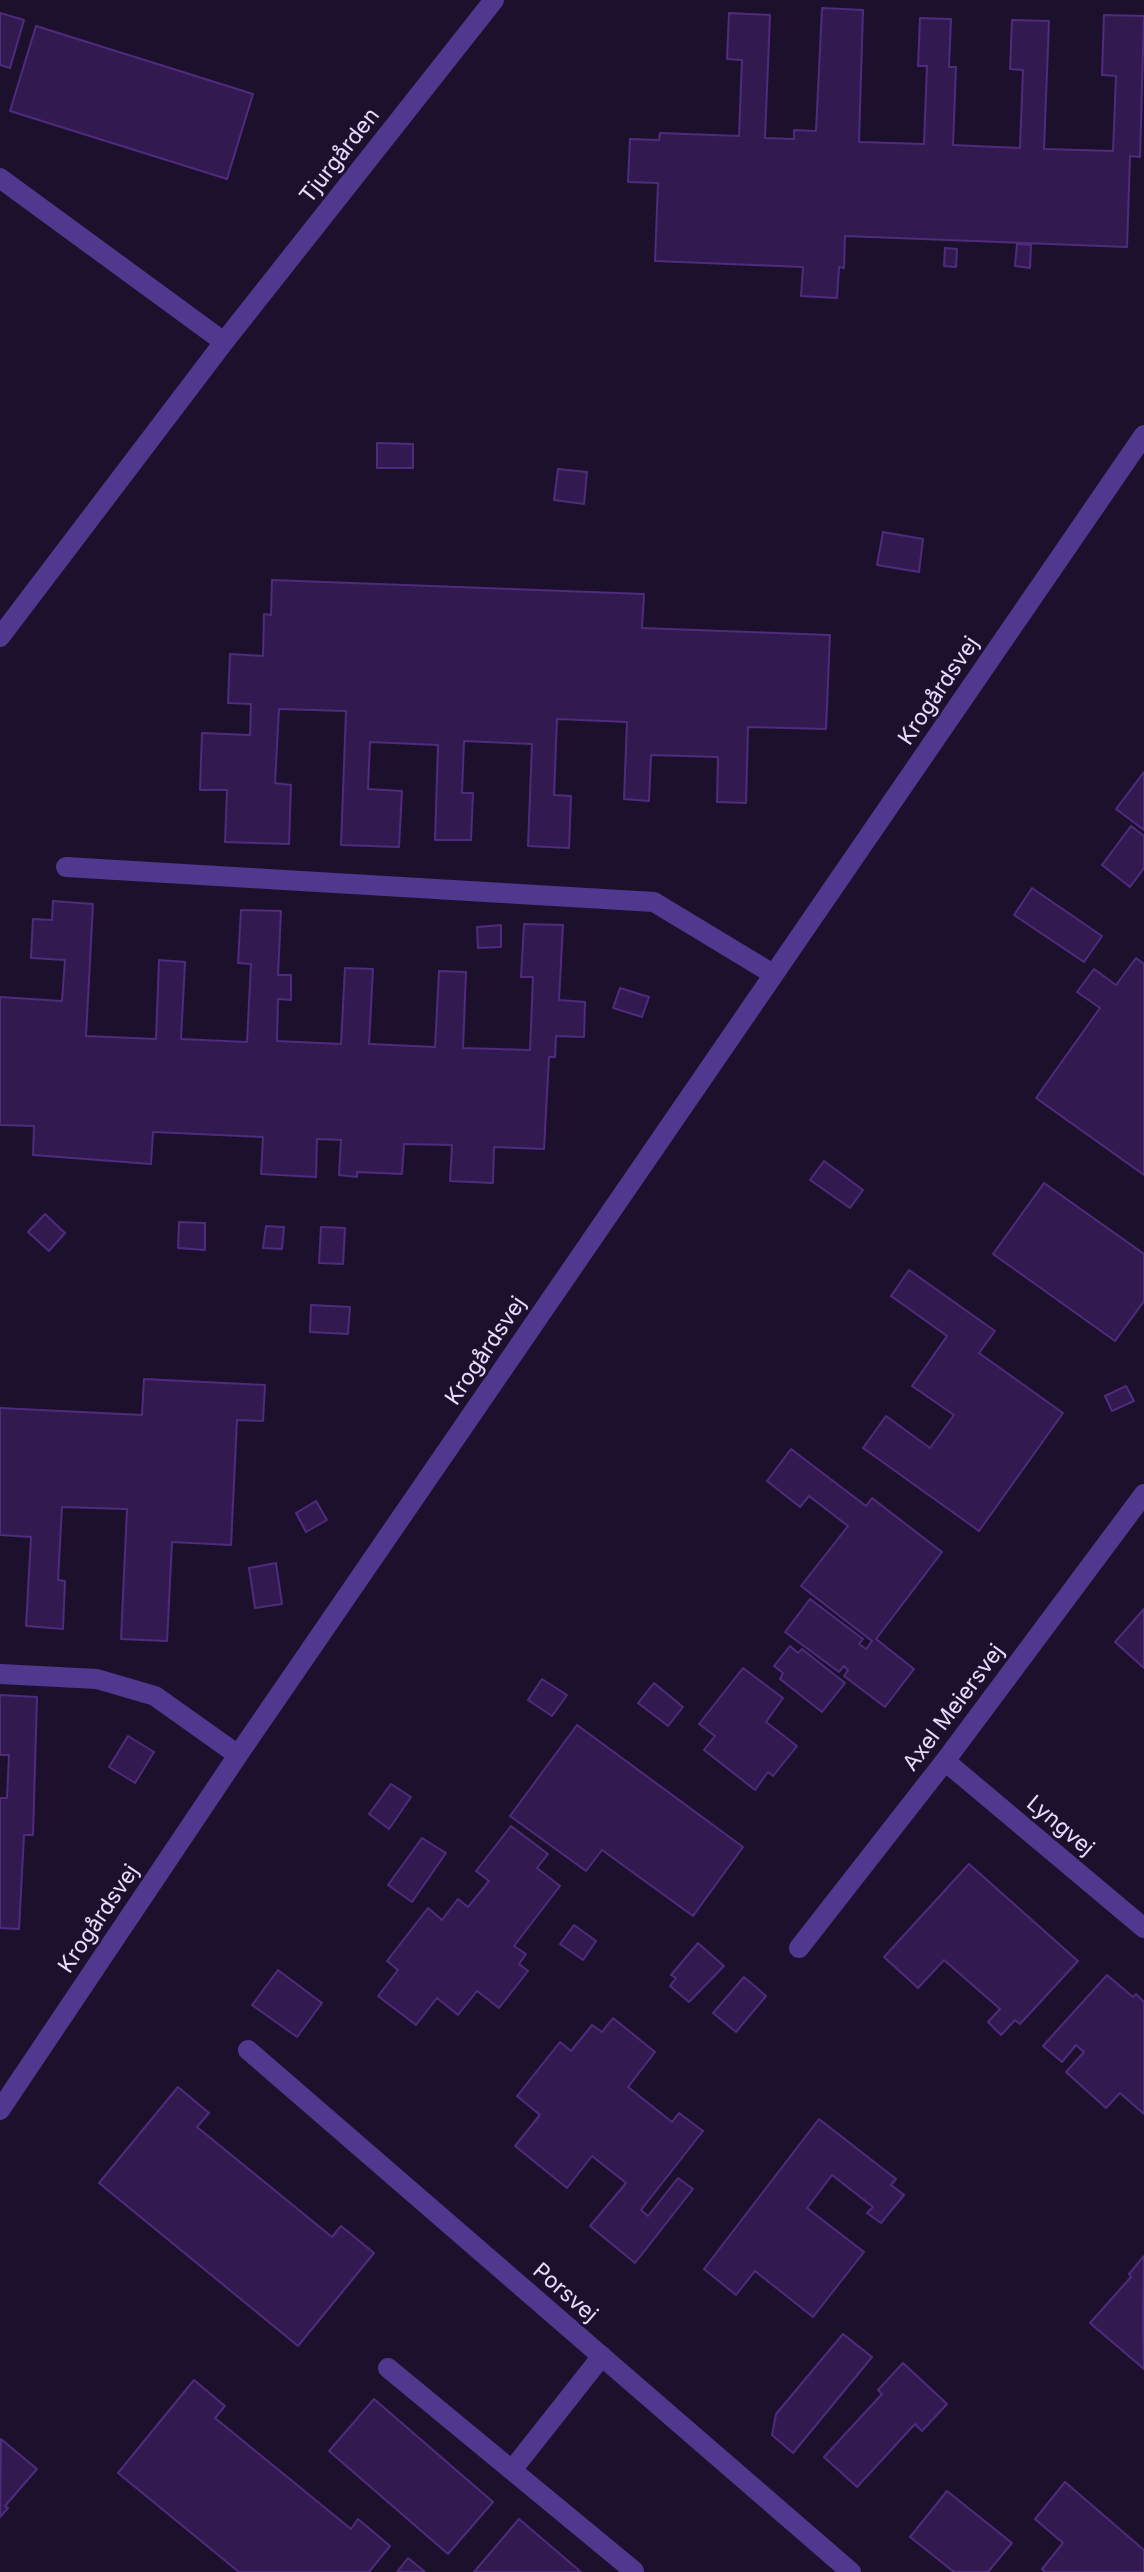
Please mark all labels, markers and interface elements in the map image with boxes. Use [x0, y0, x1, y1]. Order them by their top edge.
street label: Tjurgården [295, 103, 385, 209]
street label: Krogårdsvej [893, 632, 985, 750]
street label: Krogårdsvej [440, 1292, 532, 1410]
street label: Axel Meiersvej [898, 1639, 1010, 1777]
street label: Lyngvej [1021, 1790, 1099, 1862]
street label: Krogårdsvej [53, 1860, 145, 1978]
street label: Porsvej [527, 2258, 603, 2328]

